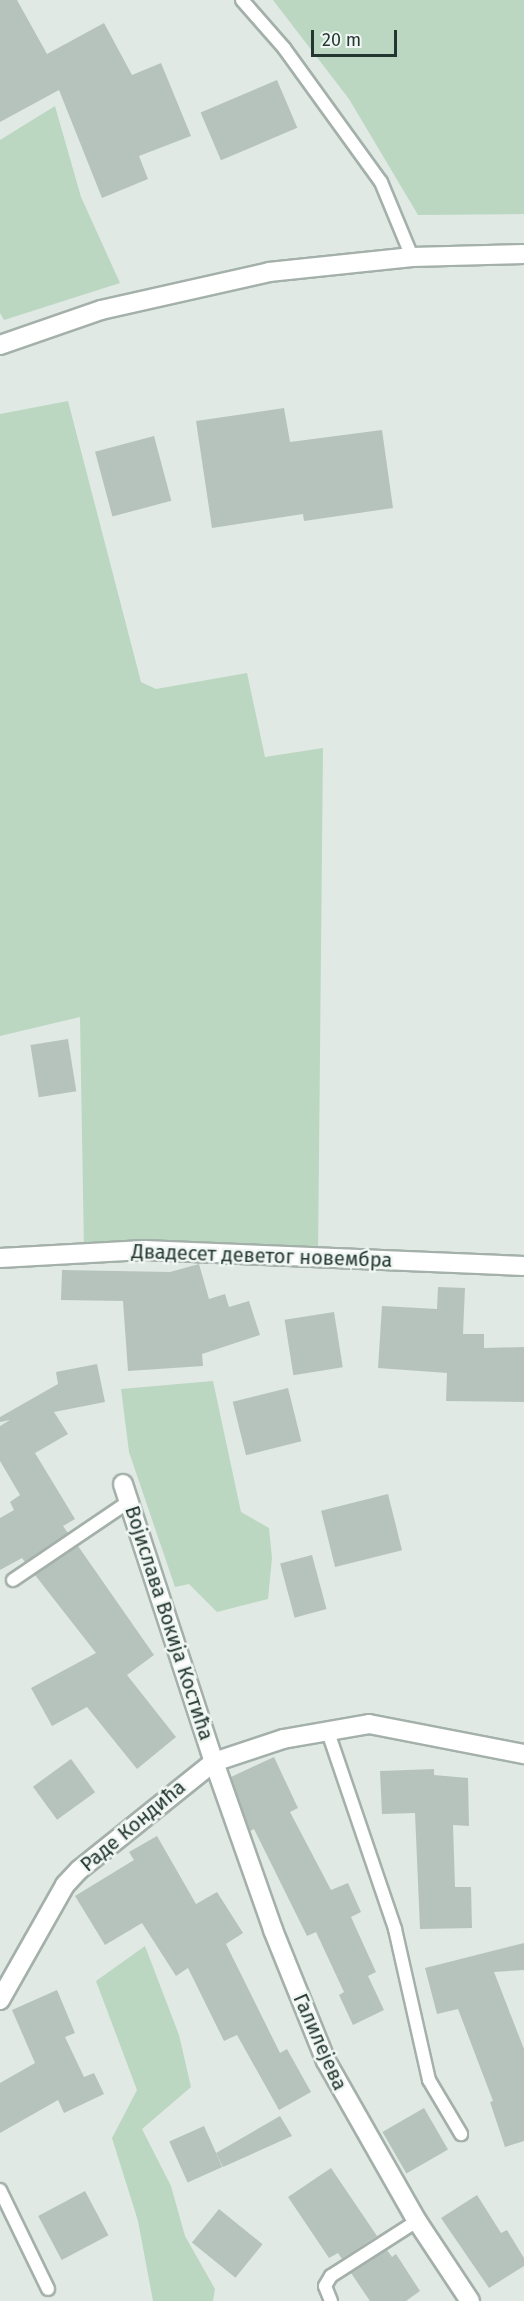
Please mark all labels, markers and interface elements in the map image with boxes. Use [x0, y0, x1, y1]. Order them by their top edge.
scale bar [314, 18, 400, 56]
text: 20 m [322, 29, 361, 51]
street label: Двадесет деветог новембра [131, 1239, 393, 1273]
street label: Војислава Вокија Костића [120, 1503, 218, 1743]
street label: Раде Кондића [76, 1775, 190, 1877]
street label: Галилејева [288, 1990, 352, 2094]

